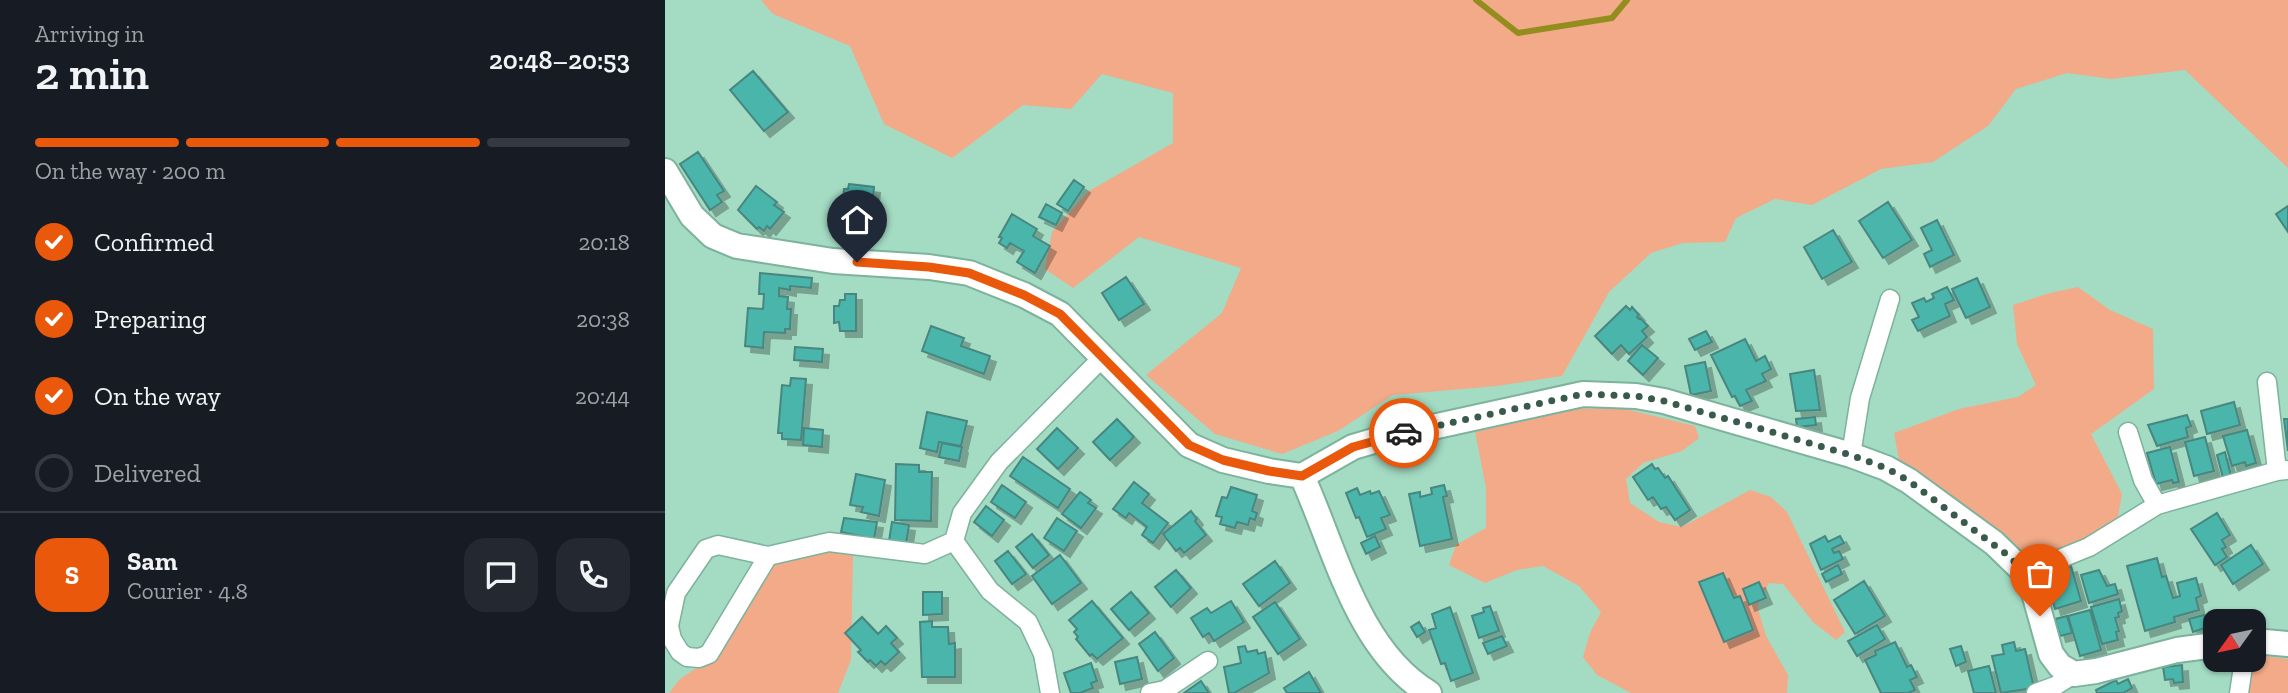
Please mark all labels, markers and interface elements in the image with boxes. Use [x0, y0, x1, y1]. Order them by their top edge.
text: Arriving in [35, 20, 144, 48]
text: 20:48–20:53 [489, 44, 630, 76]
text: 2 min [35, 46, 149, 101]
text: On the way · 200 m [35, 157, 225, 185]
pin [827, 190, 887, 262]
icon: home [838, 201, 876, 239]
icon: check [35, 223, 73, 261]
text: Confirmed [94, 226, 214, 258]
text: 20:18 [579, 228, 630, 256]
icon: check [35, 300, 73, 338]
text: Preparing [94, 303, 206, 335]
text: 20:38 [576, 305, 630, 333]
icon: check [35, 377, 73, 415]
text: On the way [94, 380, 221, 412]
text: 20:44 [575, 382, 630, 410]
courier [1369, 398, 1439, 468]
icon: car [1385, 414, 1423, 452]
text: Delivered [94, 457, 201, 489]
button: chat [464, 538, 538, 612]
button: phone [556, 538, 630, 612]
pin [2010, 544, 2070, 616]
text: Sam [127, 545, 177, 577]
icon: bag [2021, 555, 2059, 593]
text: S [65, 559, 79, 591]
text: Courier · 4.8 [127, 577, 248, 605]
north arrow [2203, 609, 2266, 672]
map controls [2203, 609, 2266, 672]

